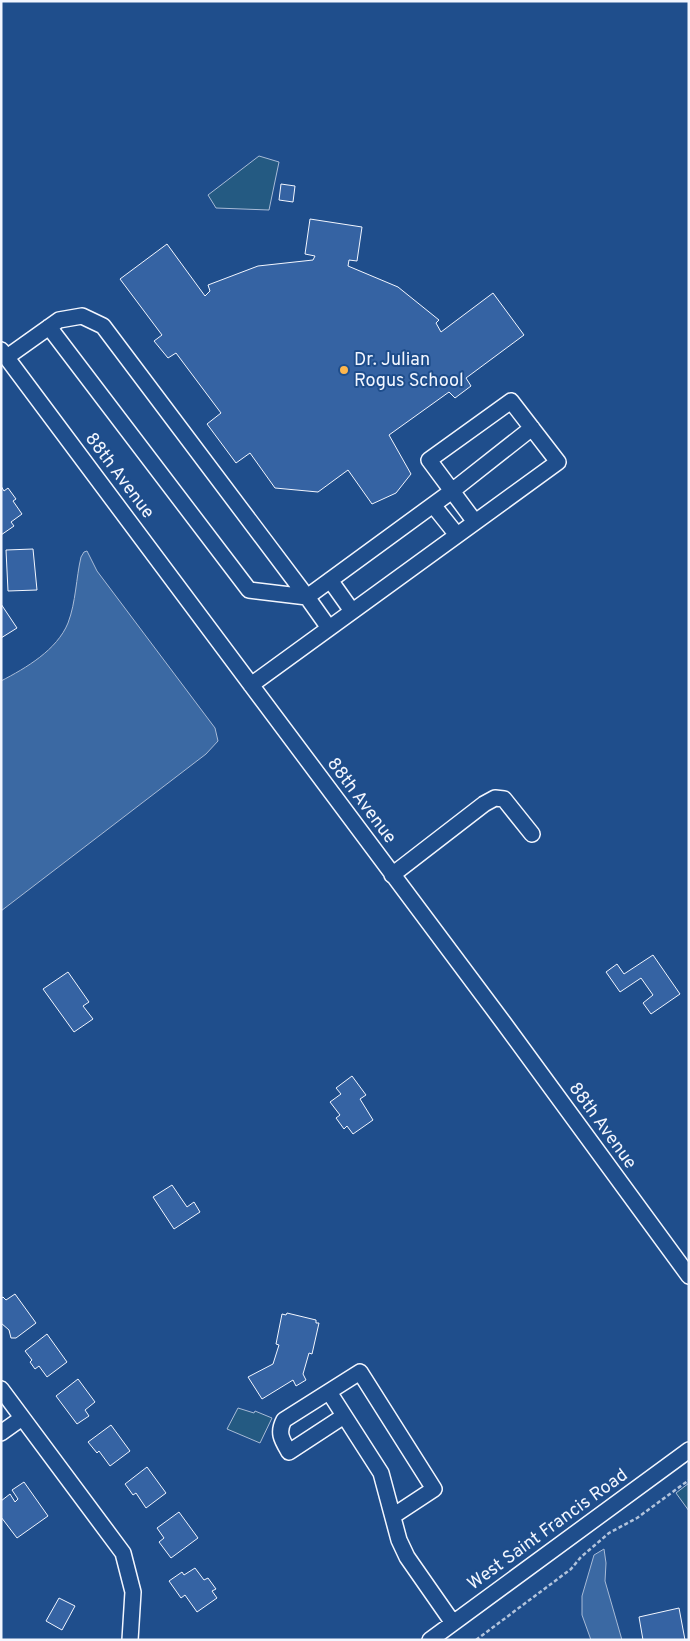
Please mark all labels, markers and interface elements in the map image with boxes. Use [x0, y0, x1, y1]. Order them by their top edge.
place label: Dr. Julian Rogus School [354, 349, 464, 393]
marker: Dr. Julian Rogus School [338, 364, 350, 376]
street label: 88th Avenue [79, 428, 159, 524]
street label: 88th Avenue [321, 753, 401, 849]
street label: 88th Avenue [563, 1078, 641, 1174]
street label: West Saint Francis Road [463, 1464, 633, 1596]

